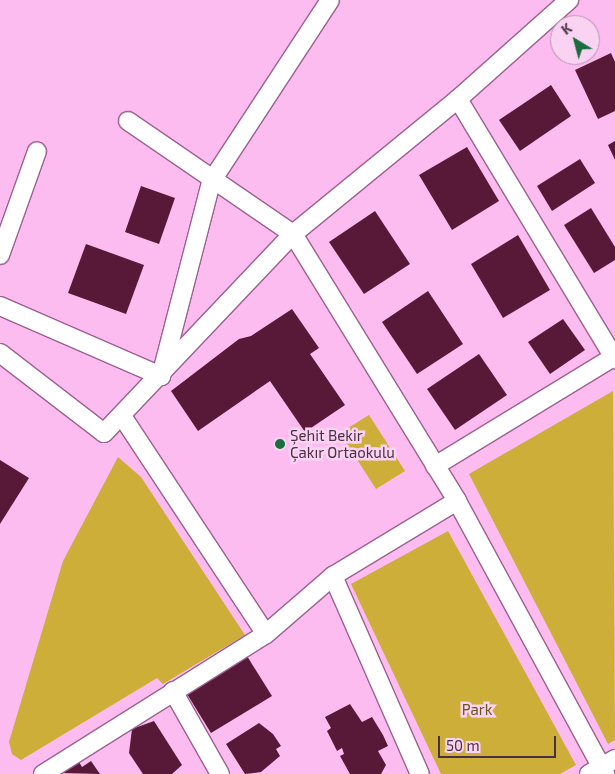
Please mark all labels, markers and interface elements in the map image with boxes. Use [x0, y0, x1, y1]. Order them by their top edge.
north arrow [550, 15, 600, 65]
text: K [558, 19, 575, 38]
place label: Şehit Bekir Çakır Ortaokulu [290, 426, 395, 461]
marker: Şehit Bekir Çakır Ortaokulu [274, 438, 286, 450]
park label: Park [462, 701, 492, 719]
scale bar [440, 726, 558, 758]
text: 50 m [446, 736, 480, 754]

